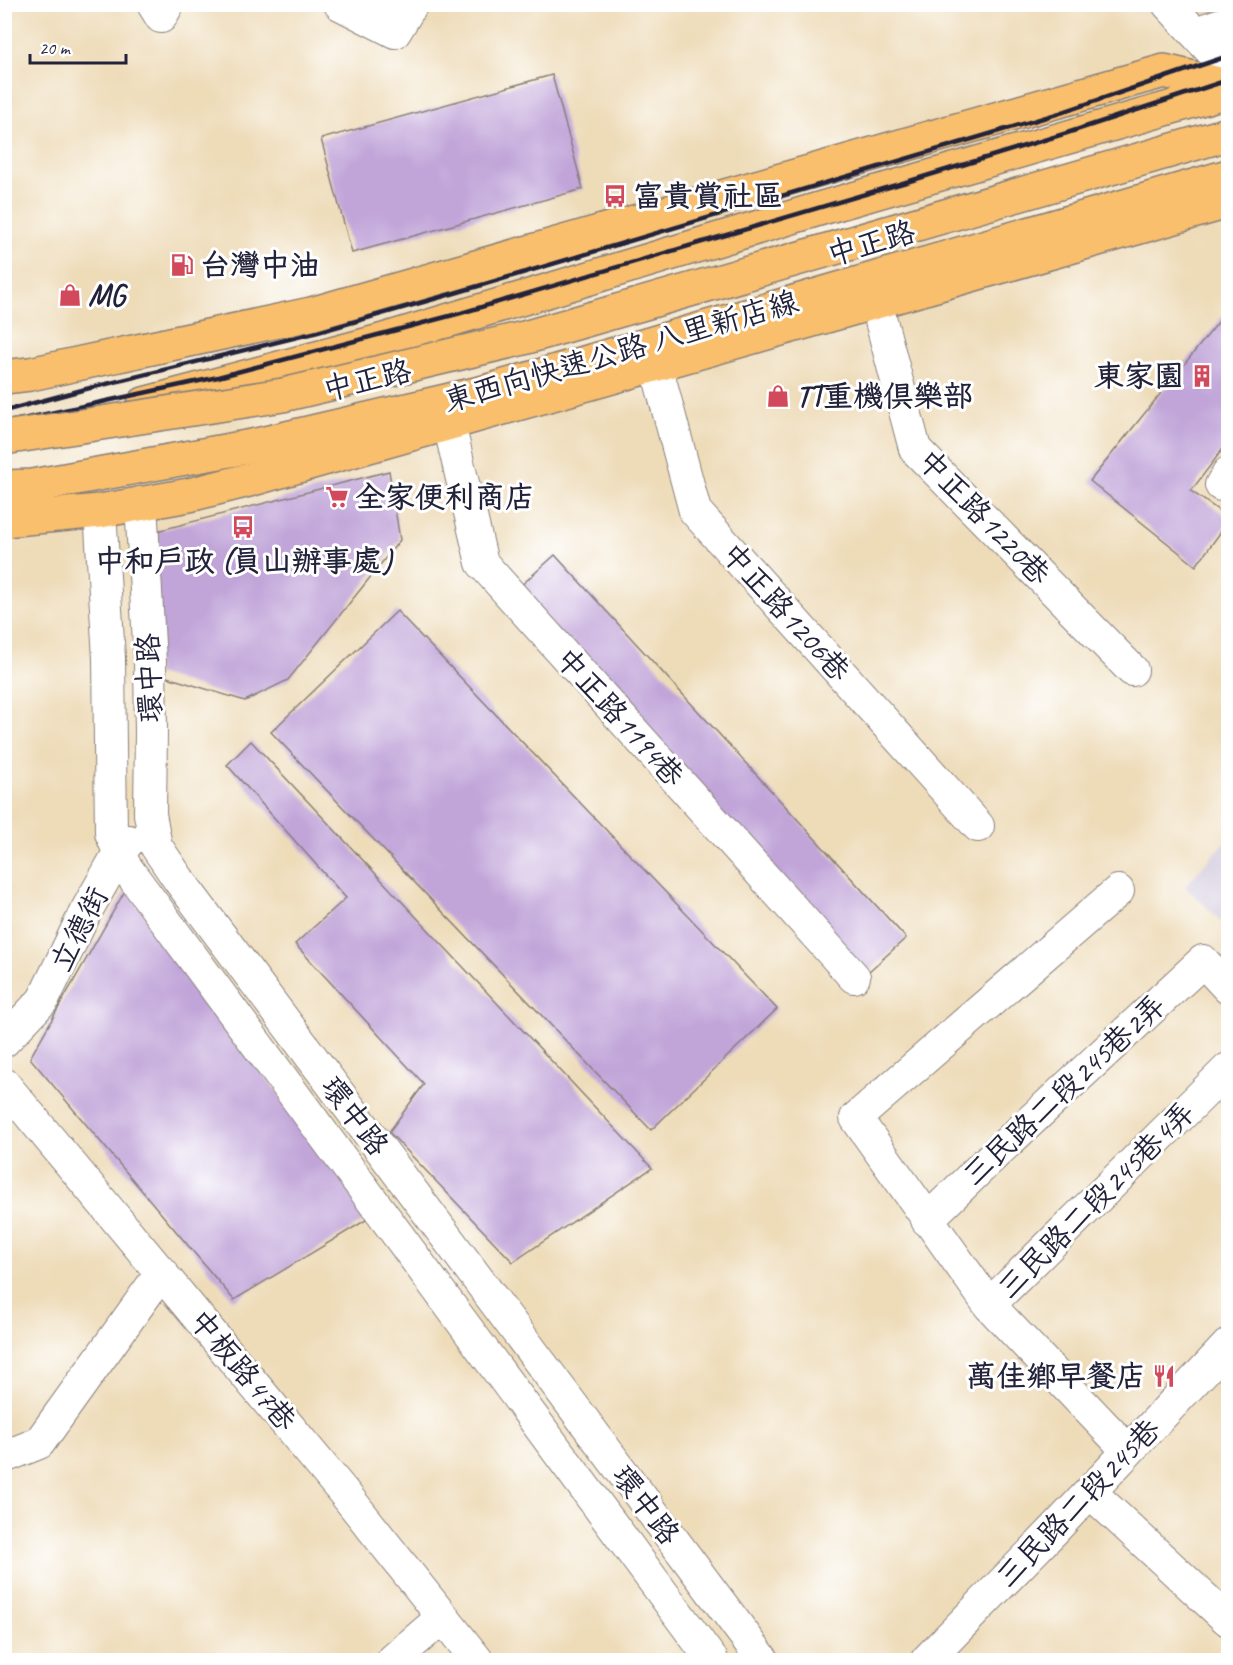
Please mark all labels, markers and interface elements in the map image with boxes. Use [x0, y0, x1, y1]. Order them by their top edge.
scale bar [30, 27, 126, 65]
text: 20 m [39, 37, 72, 59]
place label: 富貴賞社區 [633, 177, 783, 215]
bus stop icon: 富貴賞社區 [602, 183, 628, 209]
street label: 中正路 [823, 212, 919, 274]
place label: 台灣中油 [200, 246, 320, 284]
fuel station icon: 台灣中油 [169, 252, 195, 278]
place label: MG [88, 276, 129, 314]
shop icon: MG [57, 282, 83, 308]
street label: 東西向快速公路 八里新店線 [439, 282, 803, 420]
street label: 中正路 [319, 351, 415, 409]
place label: 東家園 [1094, 357, 1184, 395]
building icon: 東家園 [1189, 363, 1215, 389]
place label: TT重機俱樂部 [796, 377, 973, 415]
shop icon: TT重機俱樂部 [765, 383, 791, 409]
street label: 中正路1220巷 [910, 441, 1058, 593]
place label: 全家便利商店 [355, 478, 535, 516]
supermarket icon: 全家便利商店 [324, 484, 350, 510]
bus stop icon: 中和戶政 (員山辦事處) [230, 514, 256, 540]
street label: 中正路1206巷 [714, 535, 858, 689]
place label: 中和戶政 (員山辦事處) [94, 542, 394, 580]
street label: 環中路 [128, 632, 170, 724]
street label: 中正路1194巷 [548, 640, 692, 794]
street label: 立德街 [42, 880, 116, 978]
street label: 三民路二段245巷2弄 [955, 986, 1173, 1194]
street label: 環中路 [313, 1069, 397, 1163]
street label: 三民路二段245巷4弄 [989, 1093, 1203, 1307]
street label: 中板路47巷 [181, 1301, 305, 1439]
place label: 萬佳鄉早餐店 [966, 1357, 1146, 1395]
restaurant icon: 萬佳鄉早餐店 [1151, 1363, 1177, 1389]
street label: 三民路二段245巷 [988, 1410, 1168, 1596]
street label: 環中路 [604, 1458, 688, 1552]

